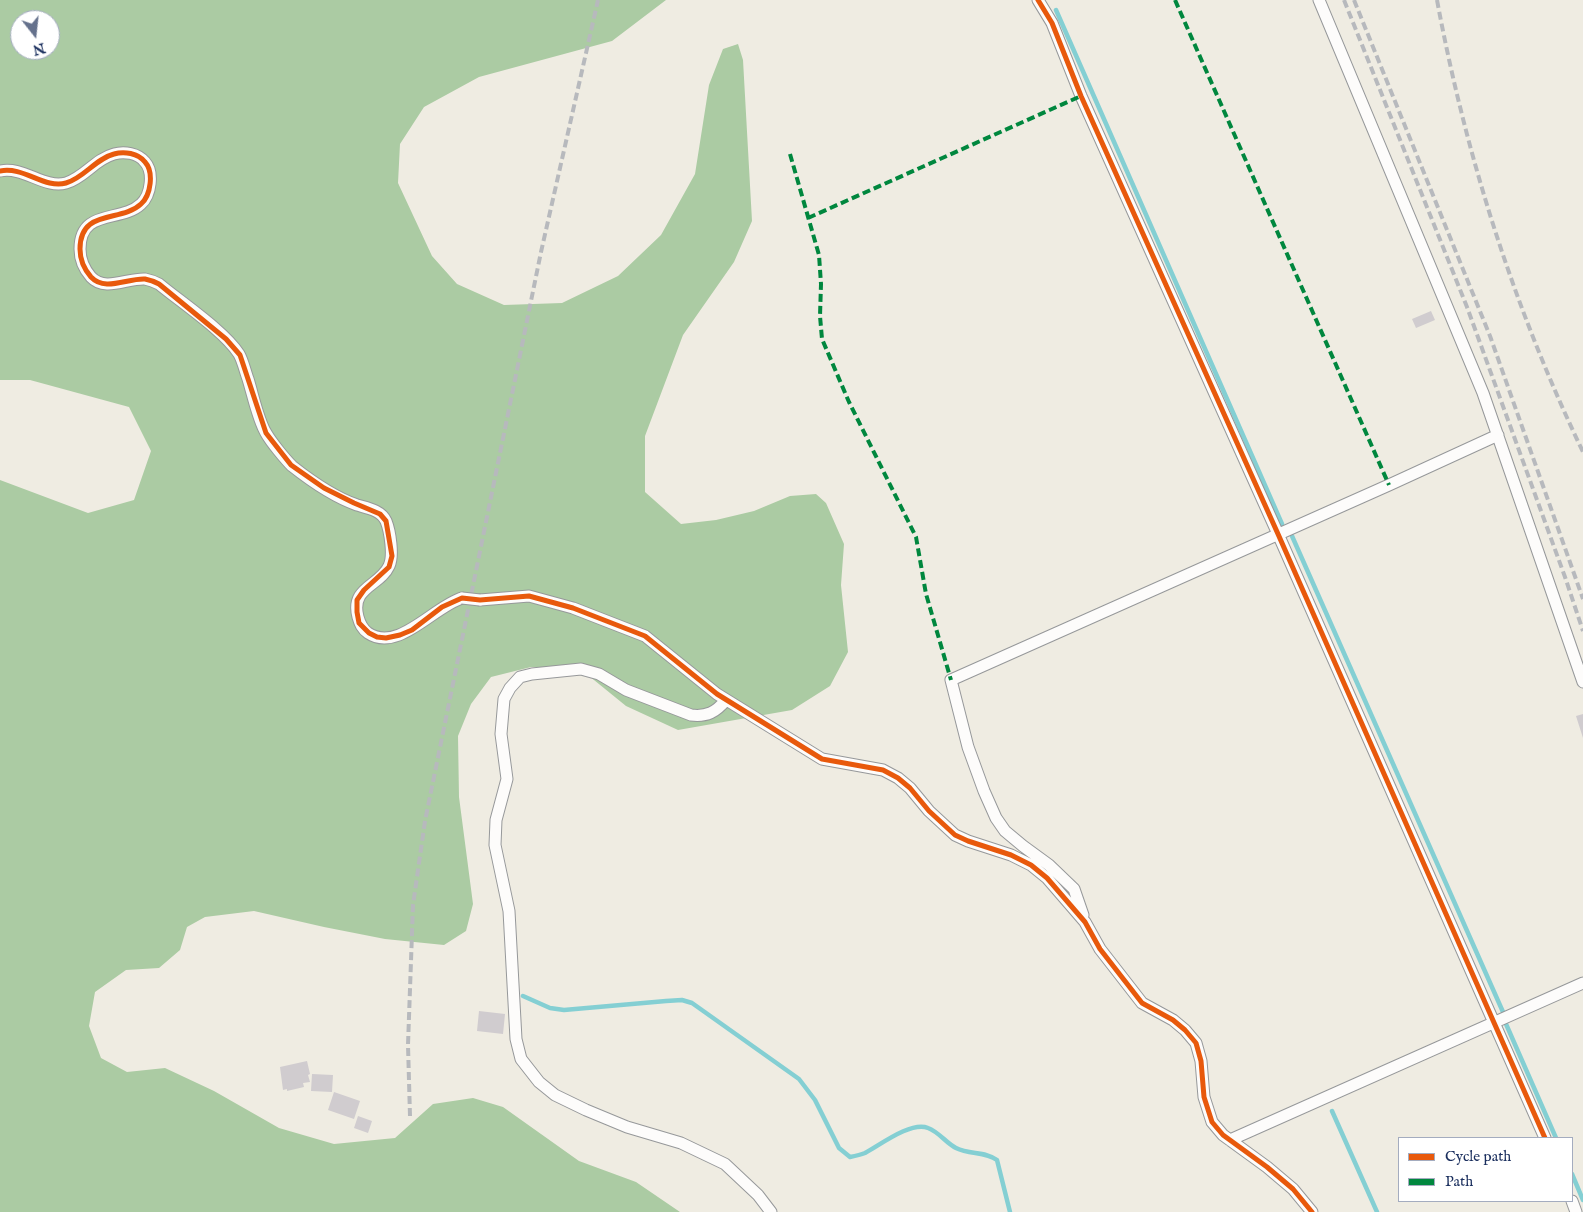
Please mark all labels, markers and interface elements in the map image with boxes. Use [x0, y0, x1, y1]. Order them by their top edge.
north arrow [10, 10, 60, 60]
text: N [31, 38, 47, 59]
legend [1398, 1137, 1573, 1202]
text: Cycle path [1445, 1147, 1511, 1166]
text: Path [1445, 1172, 1473, 1191]

